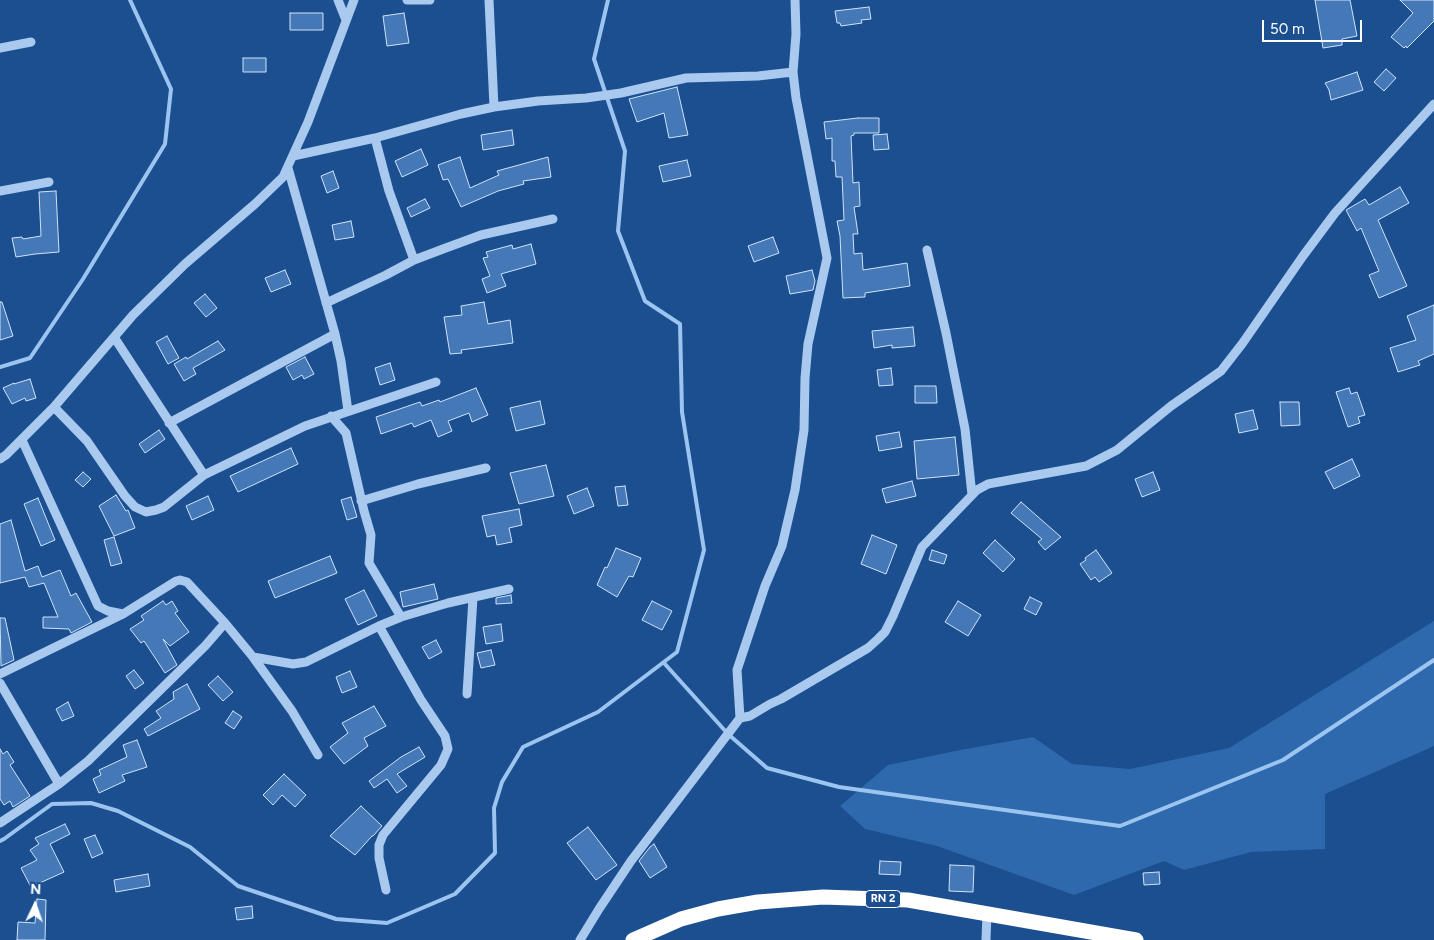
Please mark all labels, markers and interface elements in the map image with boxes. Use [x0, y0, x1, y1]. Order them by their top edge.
scale bar [1264, 10, 1364, 42]
text: 50 m [1270, 20, 1305, 38]
north arrow [10, 880, 60, 930]
text: N [30, 881, 42, 898]
road number: RN 2 [866, 891, 900, 908]

